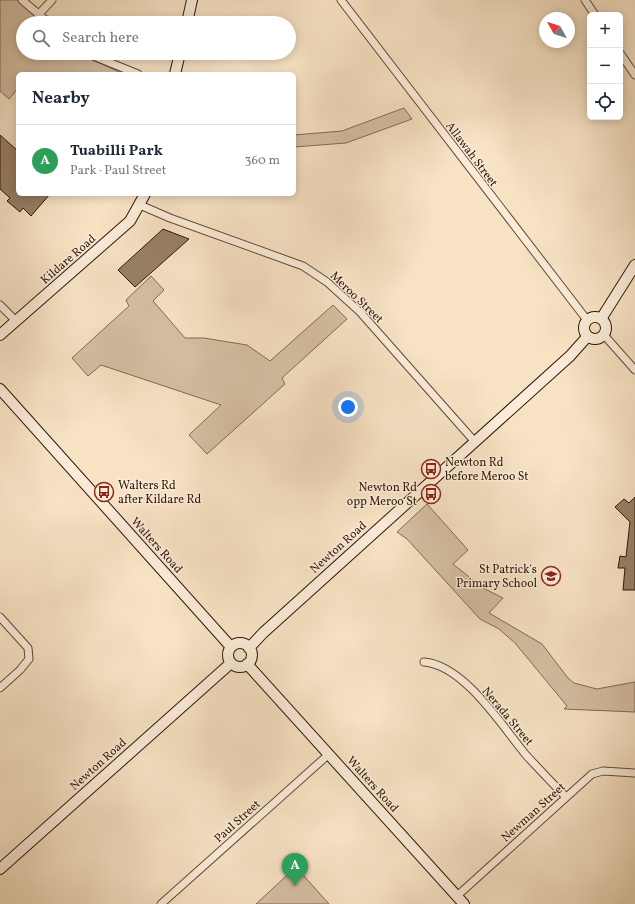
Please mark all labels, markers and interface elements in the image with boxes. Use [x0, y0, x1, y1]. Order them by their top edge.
north arrow [539, 12, 575, 48]
map controls [587, 12, 623, 120]
button: + [587, 12, 623, 48]
search box [16, 16, 296, 60]
icon: search [30, 27, 52, 49]
text: Search here [62, 28, 139, 49]
button: − [587, 48, 623, 84]
button: locate [587, 84, 623, 120]
text: Nearby [32, 87, 90, 110]
street label: Allawah Street [441, 119, 501, 190]
text: Tuabilli Park [70, 141, 163, 162]
text: A [40, 152, 50, 170]
text: 360 m [245, 152, 280, 170]
text: Park · Paul Street [70, 162, 166, 180]
street label: Kildare Road [38, 231, 100, 288]
street label: Meroo Street [326, 268, 386, 327]
your location [338, 397, 358, 417]
place label: Newton Rd before Meroo St [445, 455, 529, 485]
bus stop icon: Newton Rd before Meroo St [420, 458, 442, 480]
place label: Walters Rd after Kildare Rd [118, 478, 201, 508]
place label: Newton Rd opp Meroo St [347, 480, 417, 510]
bus stop icon: Walters Rd after Kildare Rd [93, 481, 115, 503]
bus stop icon: Newton Rd opp Meroo St [420, 483, 442, 505]
street label: Walters Road [127, 514, 186, 577]
street label: Newton Road [307, 518, 371, 577]
place label: St Patrick's Primary School [456, 562, 537, 592]
school or university icon: St Patrick's Primary School [540, 565, 562, 587]
street label: Nerada Street [478, 684, 537, 749]
street label: Newton Road [67, 735, 131, 794]
street label: Walters Road [343, 753, 402, 816]
street label: Newman Street [498, 780, 569, 846]
street label: Paul Street [211, 797, 264, 847]
pin: A [282, 853, 308, 886]

